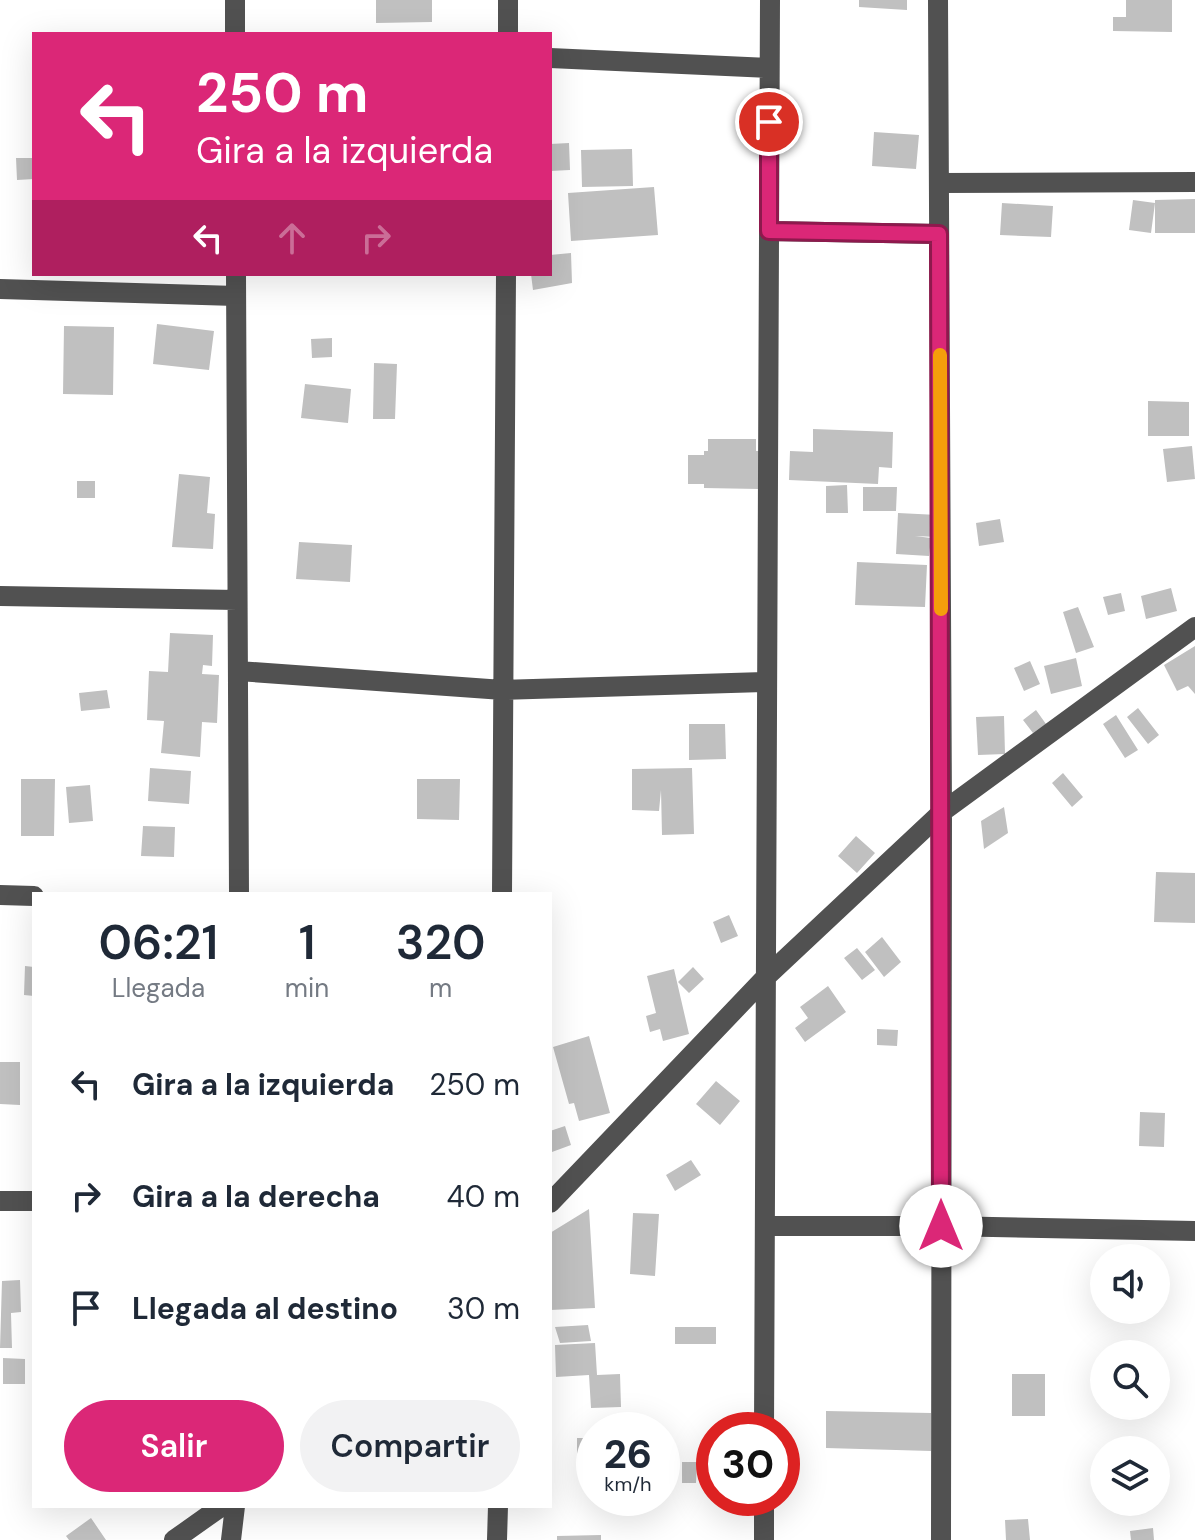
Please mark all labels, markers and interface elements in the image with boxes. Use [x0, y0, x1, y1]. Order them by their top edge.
text: 250 m [196, 56, 368, 129]
icon: left [64, 64, 168, 168]
pin [735, 88, 803, 156]
icon: arrive [747, 100, 791, 144]
text: Gira a la izquierda [196, 127, 493, 174]
icon: left [186, 216, 230, 260]
icon: ahead [270, 216, 314, 260]
icon: right [354, 216, 398, 260]
text: 06:21 [99, 911, 218, 974]
text: 1 [299, 911, 315, 974]
text: 320 [396, 911, 485, 974]
text: Llegada [112, 971, 205, 1005]
text: min [285, 971, 329, 1005]
text: m [429, 971, 452, 1005]
icon: left [64, 1062, 108, 1106]
text: Gira a la izquierda [132, 1065, 394, 1104]
text: 250 m [429, 1065, 520, 1104]
icon: right [64, 1174, 108, 1218]
text: Gira a la derecha [132, 1177, 380, 1216]
text: 40 m [447, 1177, 520, 1216]
position arrow [899, 1184, 983, 1268]
map controls [1090, 1244, 1170, 1516]
button: sound [1090, 1244, 1170, 1324]
icon: arrive [64, 1286, 108, 1330]
text: Llegada al destino [132, 1289, 398, 1328]
text: 30 m [447, 1289, 520, 1328]
button: search [1090, 1340, 1170, 1420]
button: Salir [64, 1400, 284, 1492]
button: Compartir [300, 1400, 520, 1492]
speed limit sign: 30 [696, 1412, 800, 1516]
text: 26 [604, 1428, 652, 1480]
button: layers [1090, 1436, 1170, 1516]
text: km/h [604, 1471, 652, 1497]

